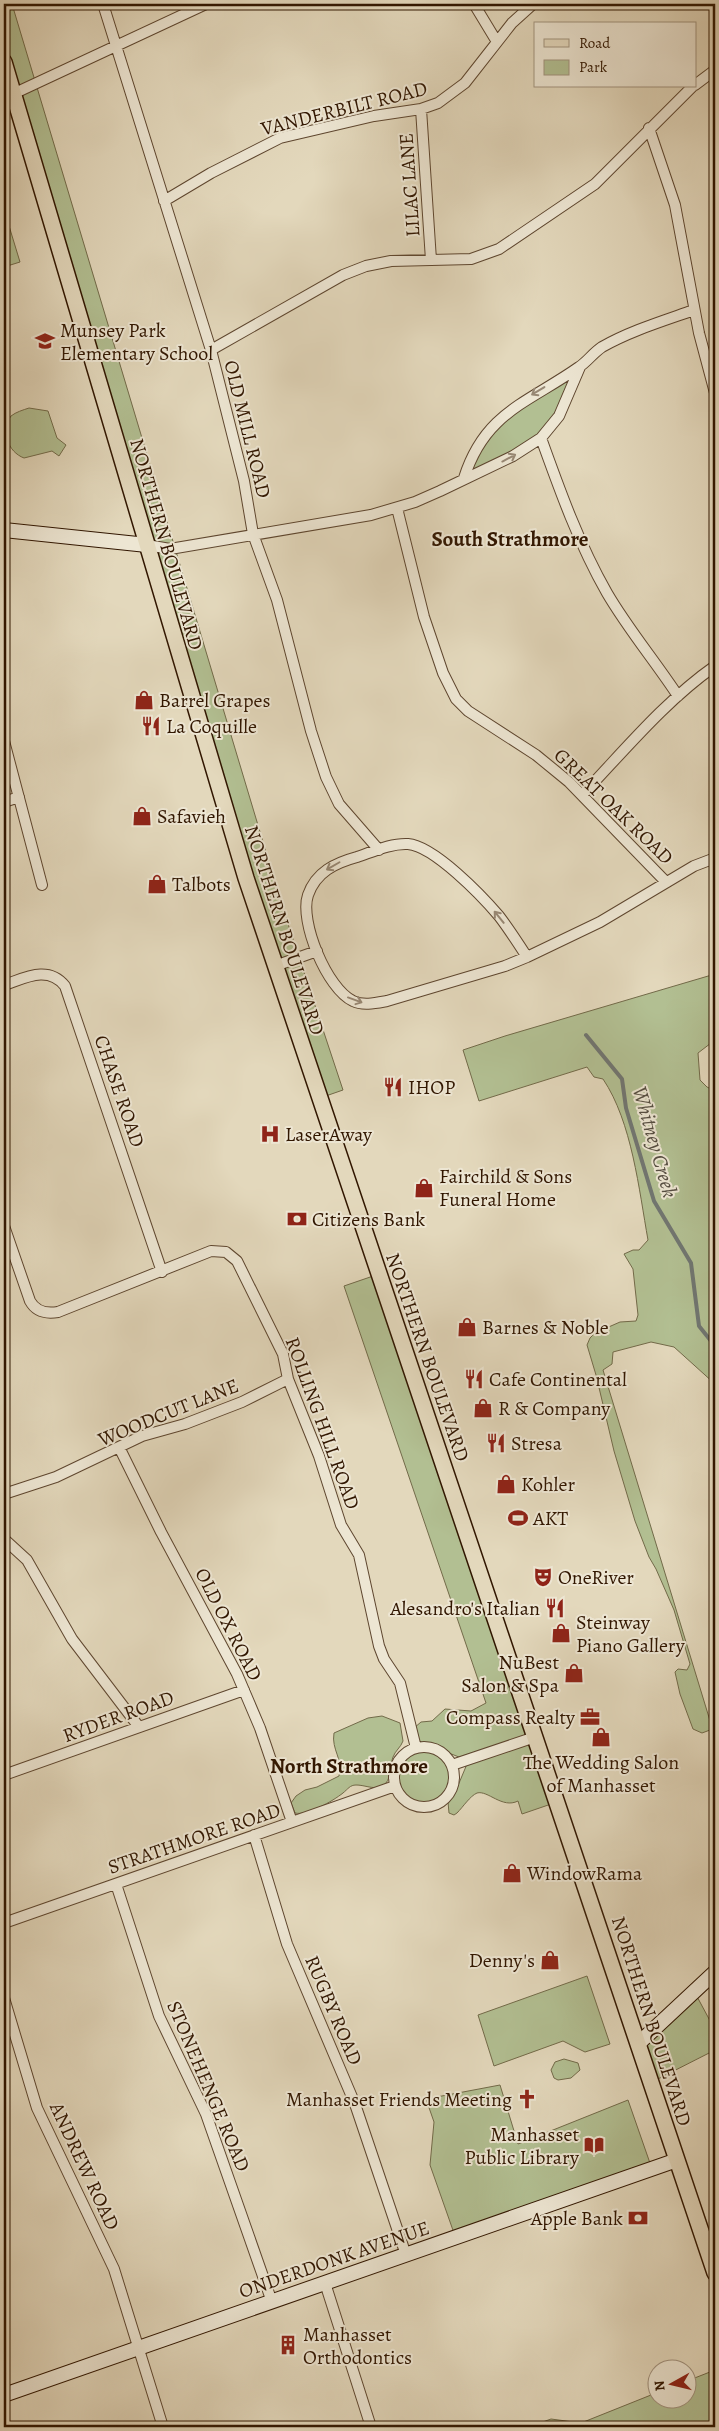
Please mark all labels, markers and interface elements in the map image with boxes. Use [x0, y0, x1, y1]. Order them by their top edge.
legend [534, 22, 696, 88]
text: Road [579, 33, 611, 53]
text: Park [579, 57, 608, 77]
street label: VANDERBILT ROAD [257, 75, 430, 142]
street label: LILAC LANE [392, 132, 427, 238]
place label: Munsey Park Elementary School [60, 317, 213, 367]
school or university icon: Munsey Park Elementary School [34, 330, 56, 352]
street label: OLD MILL ROAD [217, 357, 278, 501]
one-way arrow [532, 387, 546, 397]
street label: NORTHERN BOULEVARD [123, 435, 210, 653]
one-way arrow [501, 453, 516, 462]
district label: South Strathmore [431, 525, 589, 553]
place label: Barrel Grapes [159, 687, 270, 714]
shop icon: Barrel Grapes [133, 689, 155, 711]
place label: La Coquille [166, 713, 257, 740]
restaurant icon: La Coquille [140, 715, 162, 737]
street label: GREAT OAK ROAD [548, 742, 679, 870]
place label: Safavieh [157, 803, 226, 830]
shop icon: Safavieh [131, 805, 153, 827]
street label: NORTHERN BOULEVARD [238, 822, 331, 1039]
one-way arrow [326, 861, 341, 871]
place label: Talbots [172, 871, 231, 898]
shop icon: Talbots [146, 873, 168, 895]
one-way arrow [493, 911, 504, 924]
one-way arrow [347, 996, 362, 1005]
street label: CHASE ROAD [88, 1032, 151, 1151]
place label: IHOP [408, 1074, 455, 1101]
restaurant icon: IHOP [382, 1076, 404, 1098]
water label: Whitney Creek [626, 1083, 684, 1201]
place label: LaserAway [285, 1121, 373, 1148]
hospital icon: LaserAway [259, 1123, 281, 1145]
place label: Fairchild & Sons Funeral Home [439, 1163, 572, 1213]
shop icon: Fairchild & Sons Funeral Home [413, 1177, 435, 1199]
place label: Citizens Bank [312, 1206, 425, 1233]
bank icon: Citizens Bank [286, 1208, 308, 1230]
street label: NORTHERN BOULEVARD [379, 1249, 476, 1465]
place label: Barnes & Noble [482, 1314, 609, 1341]
shop icon: Barnes & Noble [456, 1316, 478, 1338]
street label: ROLLING HILL ROAD [279, 1333, 366, 1513]
place label: Cafe Continental [489, 1366, 627, 1393]
restaurant icon: Cafe Continental [463, 1368, 485, 1390]
street label: WOODCUT LANE [93, 1372, 242, 1453]
place label: R & Company [498, 1395, 611, 1422]
shop icon: R & Company [472, 1397, 494, 1419]
place label: Stresa [511, 1430, 563, 1457]
restaurant icon: Stresa [485, 1432, 507, 1454]
place label: Kohler [521, 1471, 575, 1498]
shop icon: Kohler [495, 1473, 517, 1495]
place label: AKT [532, 1505, 568, 1532]
sports icon: AKT [507, 1507, 529, 1529]
street label: OLD OX ROAD [188, 1563, 269, 1685]
place label: OneRiver [558, 1564, 634, 1591]
theatre icon: OneRiver [532, 1566, 554, 1588]
place label: Alesandro's Italian [389, 1595, 540, 1622]
restaurant icon: Alesandro's Italian [544, 1597, 566, 1619]
place label: Steinway Piano Gallery [576, 1609, 686, 1659]
shop icon: Steinway Piano Gallery [550, 1622, 572, 1644]
place label: NuBest Salon & Spa [461, 1649, 560, 1699]
shop icon: NuBest Salon & Spa [563, 1662, 585, 1684]
street label: RYDER ROAD [59, 1684, 178, 1749]
place label: Compass Realty [446, 1704, 576, 1731]
office icon: Compass Realty [579, 1706, 601, 1728]
shop icon: The Wedding Salon of Manhasset [590, 1726, 612, 1748]
place label: The Wedding Salon of Manhasset [523, 1749, 679, 1799]
district label: North Strathmore [270, 1752, 428, 1780]
street label: STRATHMORE ROAD [104, 1796, 284, 1881]
place label: WindowRama [526, 1860, 643, 1887]
shop icon: WindowRama [501, 1862, 523, 1884]
street label: NORTHERN BOULEVARD [605, 1913, 698, 2130]
place label: Denny's [469, 1947, 535, 1974]
shop icon: Denny's [539, 1949, 561, 1971]
street label: RUGBY ROAD [298, 1951, 369, 2069]
street label: STONEHENGE ROAD [160, 1997, 257, 2176]
place label: Manhasset Friends Meeting [286, 2086, 512, 2113]
church icon: Manhasset Friends Meeting [516, 2088, 538, 2110]
street label: ANDREW ROAD [43, 2097, 126, 2235]
place label: Manhasset Public Library [464, 2121, 580, 2171]
library icon: Manhasset Public Library [583, 2134, 605, 2156]
place label: Apple Bank [530, 2205, 623, 2232]
bank icon: Apple Bank [627, 2207, 649, 2229]
street label: ONDERDONK AVENUE [235, 2214, 433, 2305]
place label: Manhasset Orthodontics [303, 2321, 412, 2371]
building icon: Manhasset Orthodontics [277, 2334, 299, 2356]
north arrow [646, 2358, 696, 2408]
text: N [650, 2379, 670, 2392]

